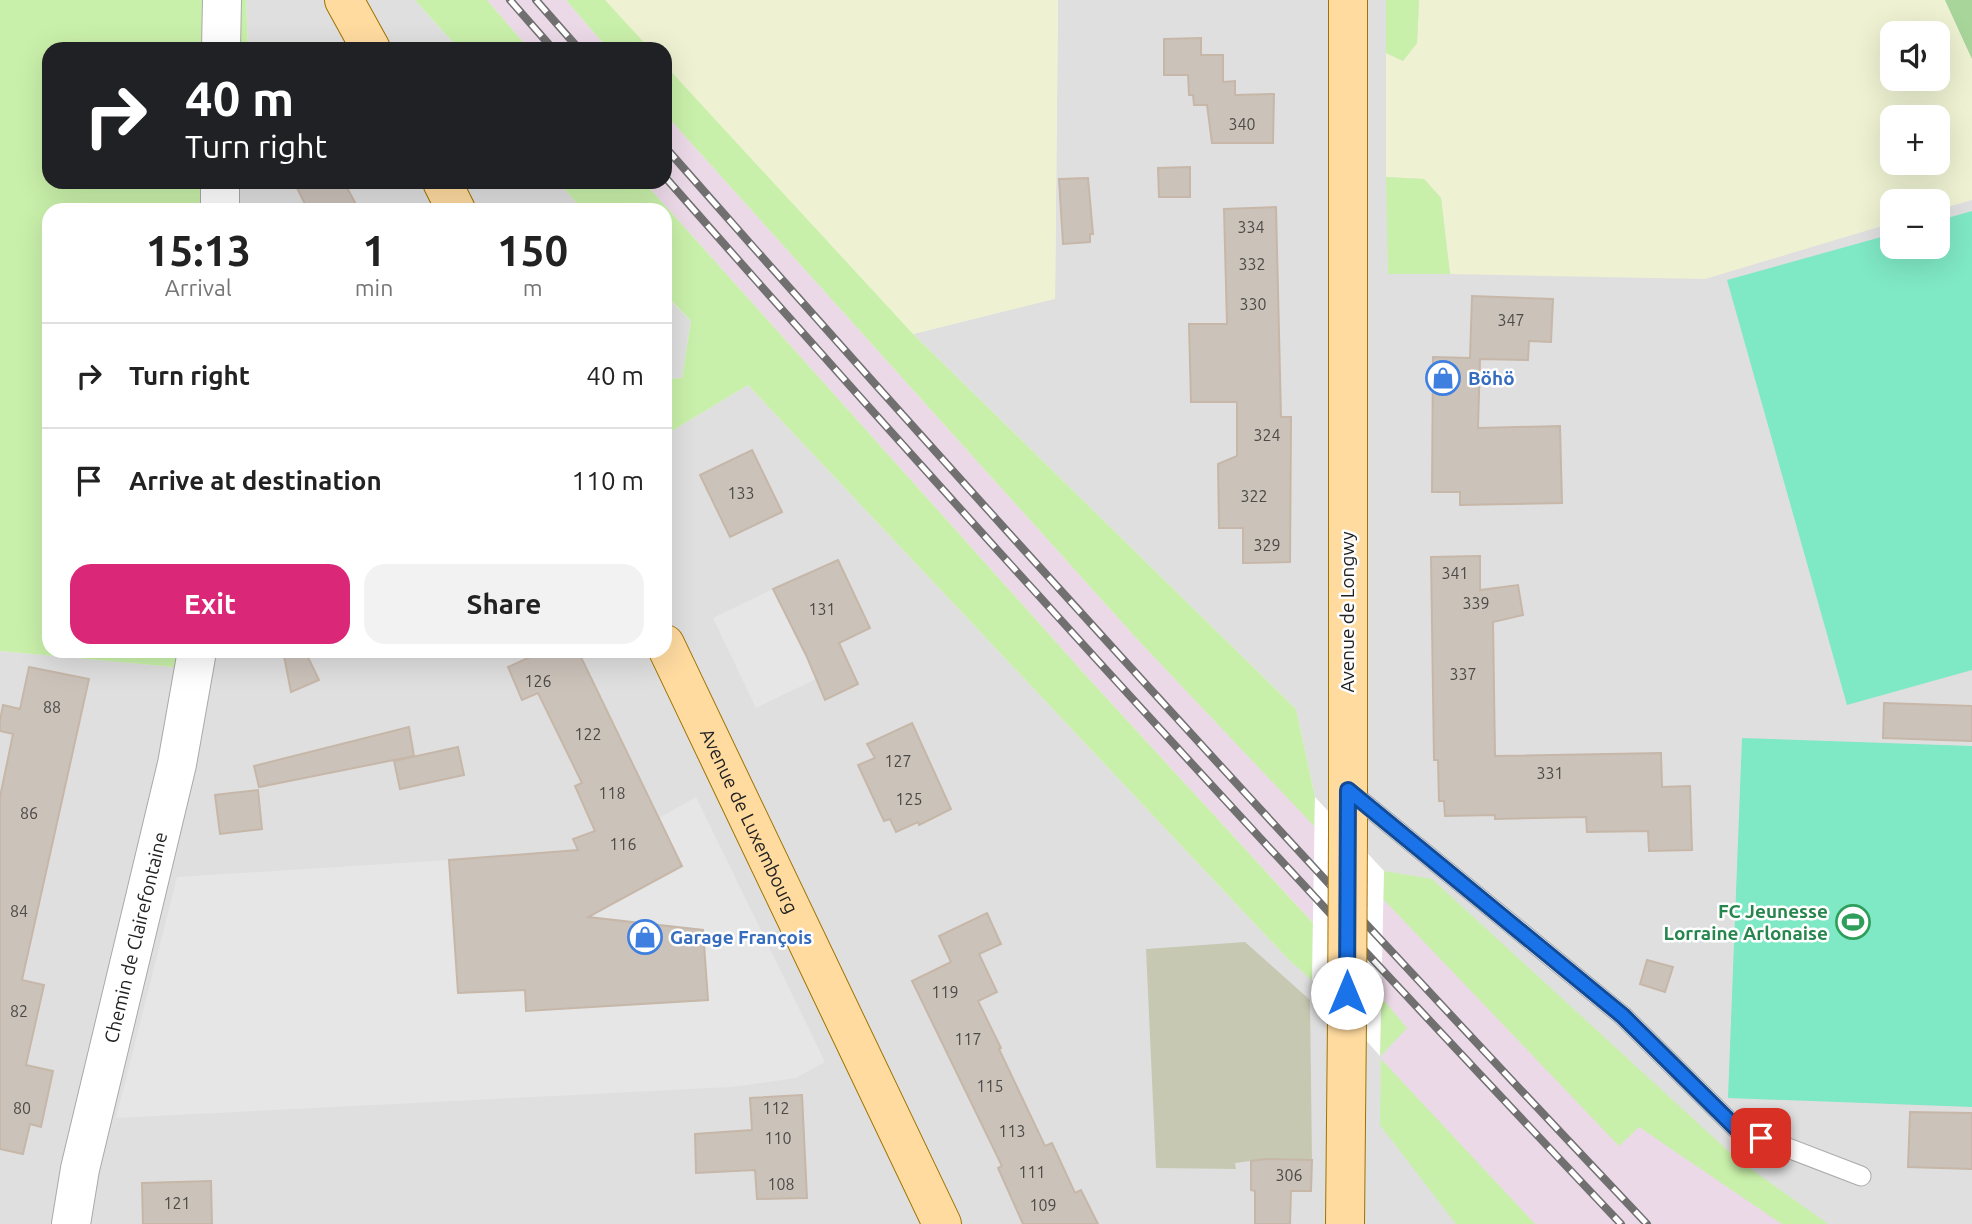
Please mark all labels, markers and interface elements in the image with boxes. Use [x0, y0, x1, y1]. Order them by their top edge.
map controls [1880, 21, 1950, 259]
button: sound [1880, 21, 1950, 91]
icon: right [70, 70, 161, 161]
text: 40 m [185, 70, 294, 125]
button: + [1880, 105, 1950, 175]
house number: 340 [1228, 115, 1256, 133]
text: Turn right [185, 128, 327, 164]
button: − [1880, 189, 1950, 259]
house number: 334 [1237, 218, 1265, 236]
text: 15:13 [146, 227, 251, 274]
text: 1 [362, 227, 386, 274]
text: 150 [497, 227, 568, 274]
house number: 332 [1238, 255, 1266, 273]
text: Arrival [165, 275, 232, 300]
text: min [355, 275, 393, 300]
text: m [523, 275, 543, 300]
house number: 330 [1239, 295, 1267, 313]
house number: 347 [1497, 311, 1525, 329]
icon: right [70, 357, 108, 395]
shop icon: Böhö [1424, 359, 1462, 397]
text: Turn right [129, 361, 250, 390]
text: 40 m [586, 361, 644, 390]
place label: Böhö [1468, 367, 1515, 389]
house number: 324 [1253, 426, 1281, 444]
icon: arrive [70, 462, 108, 500]
text: Arrive at destination [129, 466, 382, 495]
text: 110 m [572, 466, 644, 495]
house number: 133 [727, 484, 755, 502]
house number: 322 [1240, 487, 1268, 505]
street label: Avenue de Longwy [1336, 531, 1358, 693]
house number: 329 [1253, 536, 1281, 554]
button: Exit [70, 564, 350, 644]
button: Share [364, 564, 644, 644]
house number: 341 [1441, 564, 1469, 582]
house number: 339 [1462, 594, 1490, 612]
house number: 131 [808, 600, 836, 618]
house number: 337 [1449, 665, 1477, 683]
house number: 126 [524, 672, 552, 690]
house number: 88 [43, 698, 61, 716]
house number: 122 [574, 725, 602, 743]
street label: Avenue de Luxembourg [696, 725, 803, 917]
house number: 127 [884, 752, 912, 770]
house number: 331 [1536, 764, 1564, 782]
house number: 118 [598, 784, 626, 802]
house number: 125 [895, 790, 923, 808]
house number: 86 [20, 804, 38, 822]
street label: Chemin de Clairefontaine [100, 829, 171, 1045]
house number: 116 [609, 835, 637, 853]
place label: FC Jeunesse Lorraine Arlonaise [1663, 900, 1828, 944]
house number: 84 [10, 902, 28, 920]
sports icon: FC Jeunesse Lorraine Arlonaise [1834, 903, 1872, 941]
shop icon: Garage François [626, 918, 664, 956]
place label: Garage François [670, 926, 812, 948]
position arrow [1310, 956, 1384, 1030]
house number: 119 [931, 983, 959, 1001]
house number: 82 [10, 1002, 28, 1020]
house number: 117 [954, 1030, 982, 1048]
house number: 115 [976, 1077, 1004, 1095]
house number: 80 [13, 1099, 31, 1117]
house number: 112 [762, 1099, 790, 1117]
pin [1731, 1108, 1791, 1168]
icon: arrive [1742, 1119, 1780, 1157]
house number: 113 [998, 1122, 1026, 1140]
house number: 110 [764, 1129, 792, 1147]
house number: 111 [1018, 1163, 1046, 1181]
house number: 306 [1275, 1166, 1303, 1184]
house number: 108 [767, 1175, 795, 1193]
house number: 121 [163, 1194, 191, 1212]
house number: 109 [1029, 1196, 1057, 1214]

